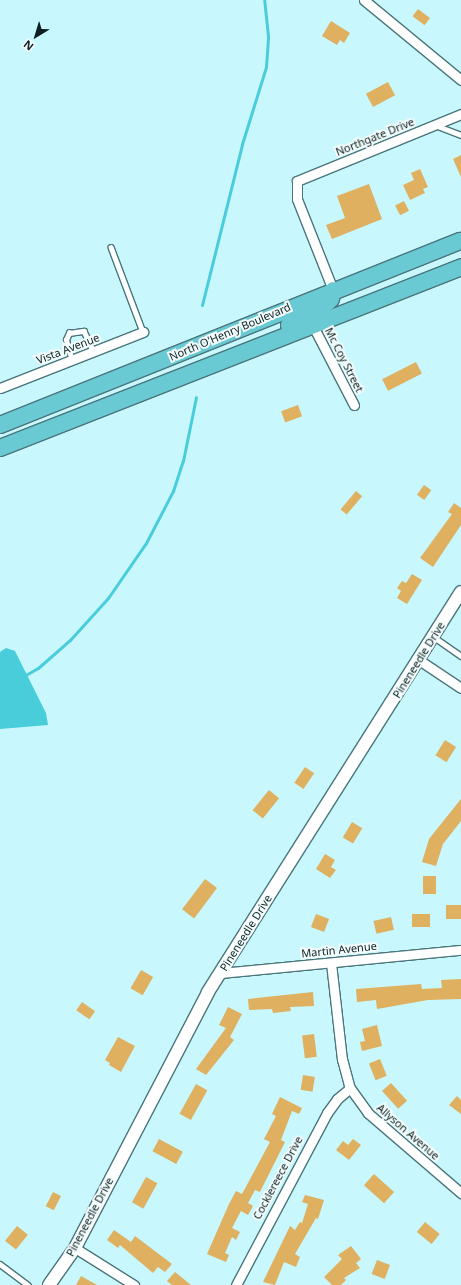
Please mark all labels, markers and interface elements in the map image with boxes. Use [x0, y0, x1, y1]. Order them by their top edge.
north arrow [16, 16, 56, 56]
text: N [20, 37, 36, 55]
street label: Northgate Drive [334, 115, 416, 159]
street label: North O'Henry Boulevard [167, 300, 293, 364]
street label: Mc Coy Street [322, 326, 366, 394]
street label: Vista Avenue [35, 331, 101, 367]
street label: Pineneedle Drive [390, 619, 448, 701]
street label: Pineneedle Drive [217, 892, 275, 974]
street label: Martin Avenue [301, 939, 377, 961]
street label: Allyson Avenue [374, 1101, 442, 1163]
street label: Cocklereece Drive [251, 1134, 305, 1222]
street label: Pineneedle Drive [64, 1175, 116, 1259]

